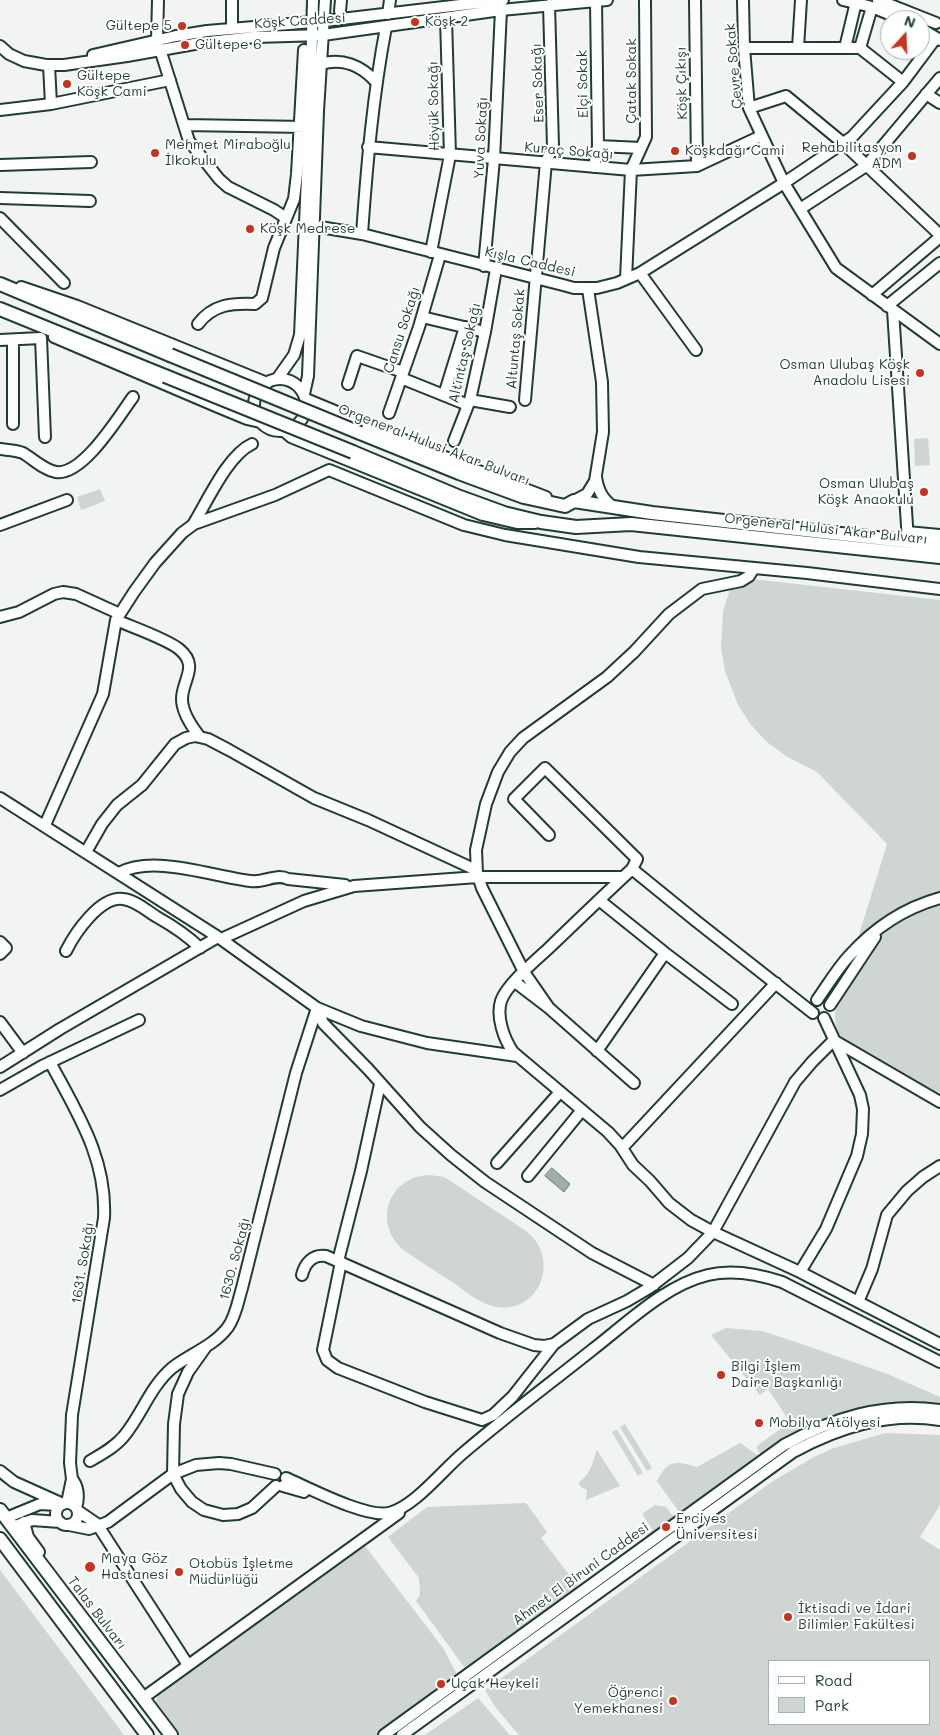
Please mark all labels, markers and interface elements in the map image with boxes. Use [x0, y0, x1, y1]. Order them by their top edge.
street label: Köşk Caddesi [254, 9, 346, 33]
north arrow [880, 10, 930, 60]
text: N [902, 11, 918, 32]
place label: Köşk 2 [425, 14, 468, 30]
marker: Köşk 2 [409, 16, 421, 28]
place label: Gültepe 5 [106, 18, 172, 34]
marker: Gültepe 5 [176, 20, 188, 32]
street label: Çevre Sokak [722, 22, 746, 110]
place label: Gültepe 6 [195, 37, 262, 53]
street label: Çatak Sokak [624, 38, 640, 124]
marker: Gültepe 6 [179, 39, 191, 51]
street label: Eser Sokağı [528, 43, 548, 123]
street label: Köşk Çıkışı [673, 46, 691, 120]
street label: Elçi Sokak [574, 50, 592, 118]
street label: Höyük Sokağı [425, 61, 443, 151]
place label: Gültepe Köşk Cami [77, 68, 147, 100]
marker: Gültepe Köşk Cami [61, 78, 73, 90]
street label: Yuva Sokağı [470, 96, 492, 180]
place label: Mehmet Miraboğlu İlkokulu [165, 137, 291, 170]
street label: Kuraç Sokağı [524, 139, 614, 163]
place label: Rehabilitasyon ADM [802, 140, 902, 172]
place label: Köşkdağı Cami [685, 143, 785, 159]
marker: Köşkdağı Cami [669, 145, 681, 157]
marker: Mehmet Miraboğlu İlkokulu [149, 147, 161, 159]
marker: Rehabilitasyon ADM [906, 150, 918, 162]
place label: Köşk Medrese [260, 221, 355, 237]
marker: Köşk Medrese [244, 223, 256, 235]
street label: Kışla Caddesi [483, 243, 577, 281]
street label: Cansu Sokağı [380, 284, 424, 376]
street label: Altuntaş Sokak [503, 288, 529, 390]
street label: Altıntaş Sokağı [445, 301, 485, 405]
place label: Osman Ulubaş Köşk Anadolu Lisesi [780, 357, 910, 390]
marker: Osman Ulubaş Köşk Anadolu Lisesi [914, 367, 926, 379]
street label: Orgeneral Hulusi Akar Bulvarı [336, 401, 532, 489]
place label: Osman Ulubaş Köşk Anaokulu [818, 476, 914, 508]
marker: Osman Ulubaş Köşk Anaokulu [918, 486, 930, 498]
street label: Orgeneral Hulusi Akar Bulvarı [724, 510, 928, 548]
street label: 1630. Sokağı [216, 1216, 254, 1302]
street label: 1631. Sokağı [68, 1221, 98, 1305]
place label: Bilgi İşlem Daire Başkanlığı [731, 1359, 842, 1391]
marker: Bilgi İşlem Daire Başkanlığı [715, 1369, 727, 1381]
place label: Mobilya Atölyesi [769, 1415, 880, 1431]
marker: Mobilya Atölyesi [753, 1417, 765, 1429]
place label: Erciyes Üniversitesi [676, 1511, 757, 1544]
street label: Ahmet El Biruni Caddesi [510, 1519, 652, 1629]
marker: Erciyes Üniversitesi [660, 1521, 672, 1533]
place label: Maya Göz Hastanesi [101, 1551, 169, 1584]
place label: Otobüs İşletme Müdürlüğü [189, 1556, 294, 1588]
marker: Maya Göz Hastanesi [83, 1560, 97, 1574]
marker: Otobüs İşletme Müdürlüğü [173, 1566, 185, 1578]
street label: Talas Bulvarı [64, 1573, 130, 1653]
place label: İktisadi ve İdari Bilimler Fakültesi [798, 1601, 915, 1634]
marker: İktisadi ve İdari Bilimler Fakültesi [782, 1611, 794, 1623]
legend [768, 1660, 930, 1725]
text: Road [815, 1670, 852, 1690]
place label: Uçak Heykeli [451, 1676, 539, 1692]
marker: Uçak Heykeli [435, 1678, 447, 1690]
place label: Öğrenci Yemekhanesi [574, 1685, 663, 1718]
marker: Öğrenci Yemekhanesi [667, 1695, 679, 1707]
text: Park [815, 1695, 849, 1715]

